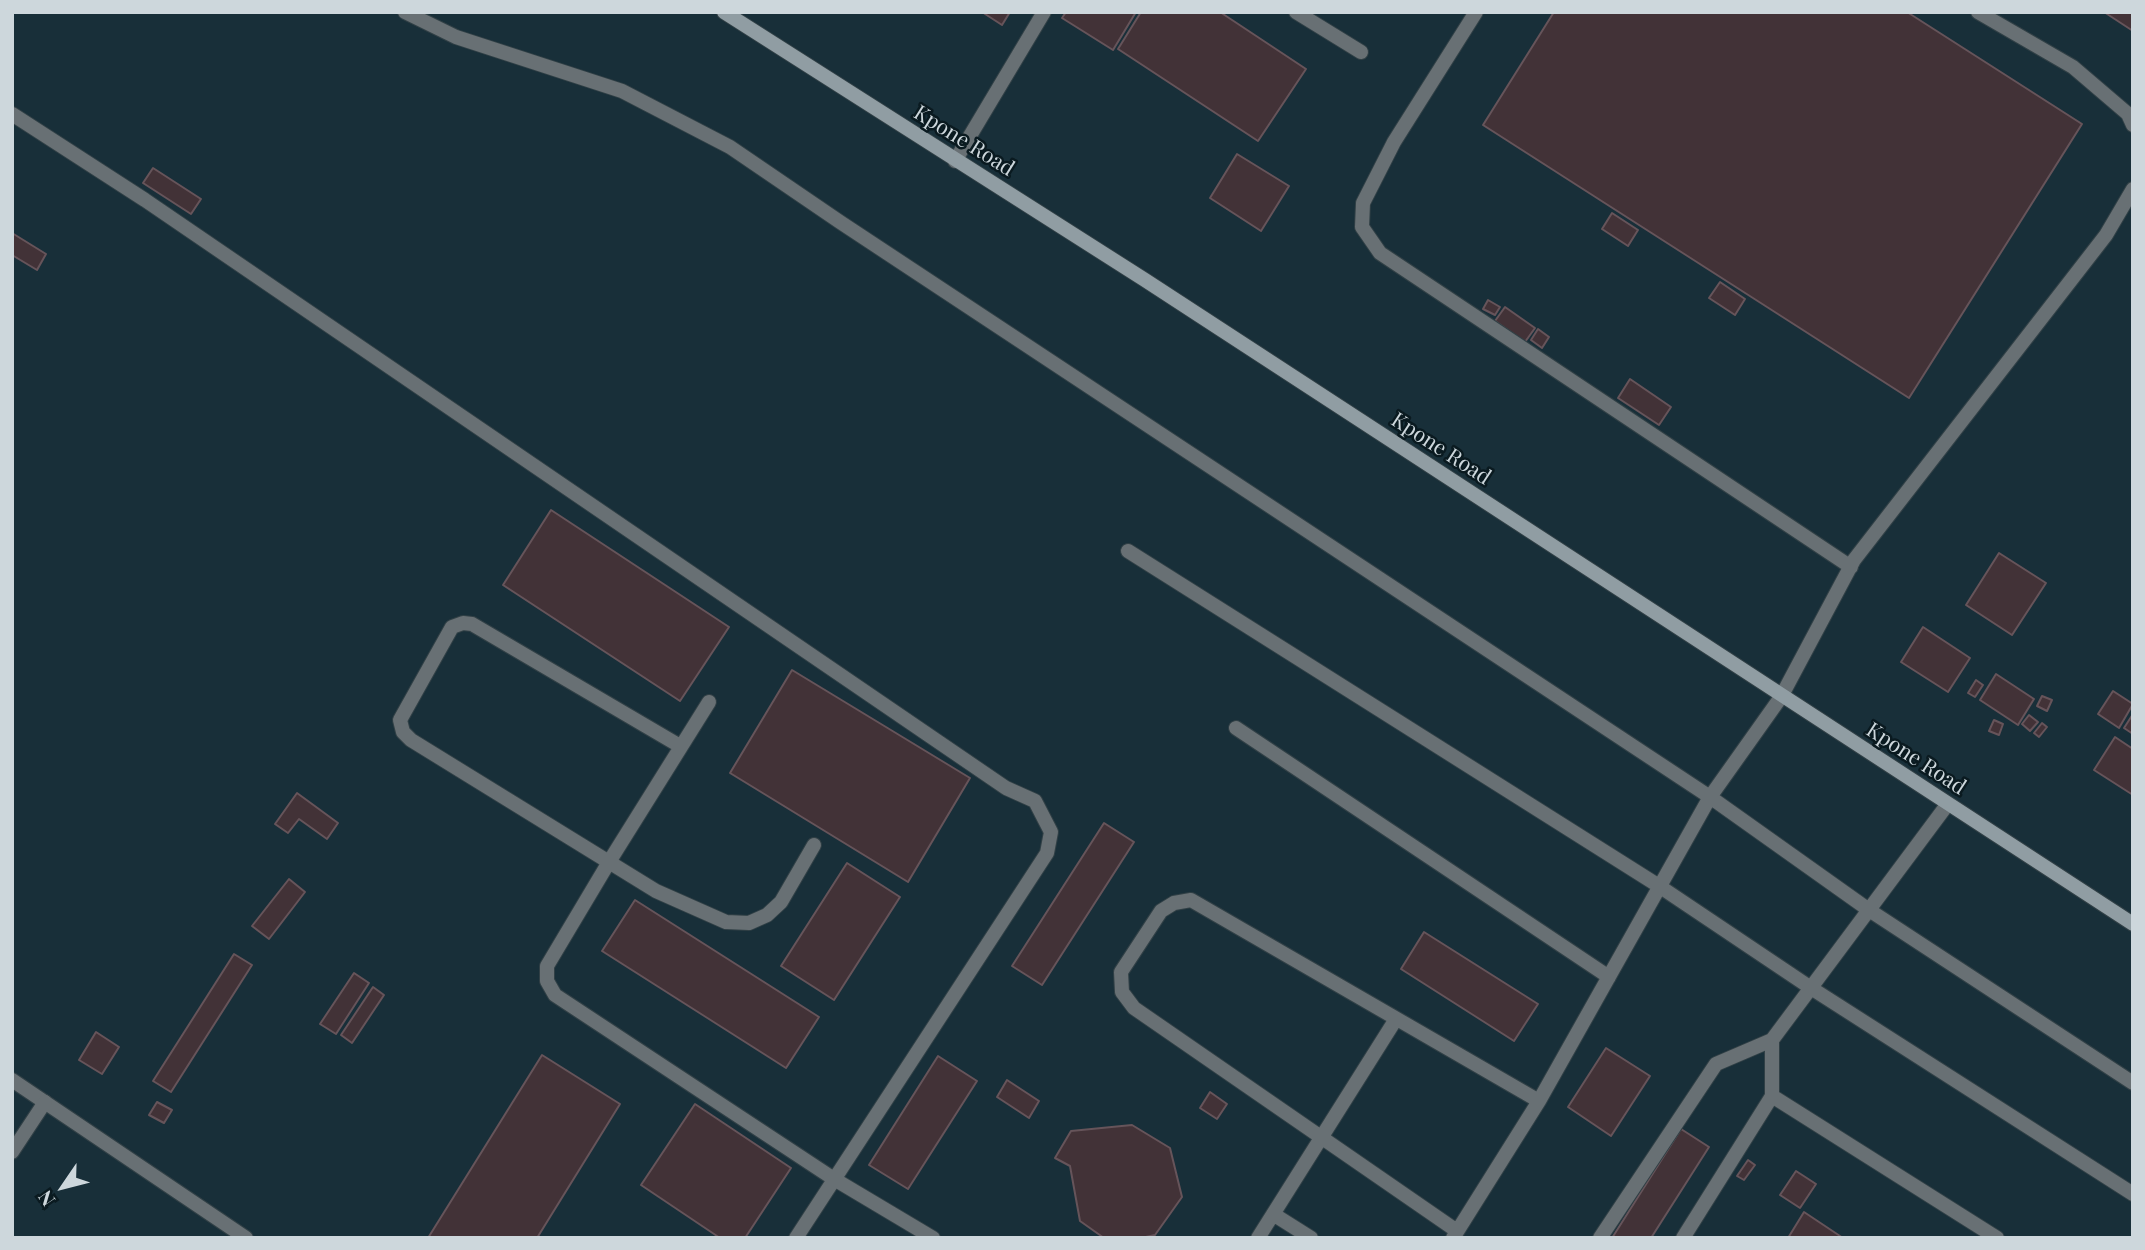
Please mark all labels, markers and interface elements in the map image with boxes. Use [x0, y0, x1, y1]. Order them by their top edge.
street label: Kpone Road [909, 100, 1019, 182]
street label: Kpone Road [1386, 407, 1496, 491]
street label: Kpone Road [1861, 717, 1971, 801]
north arrow [28, 1152, 98, 1222]
text: N [31, 1186, 60, 1212]

